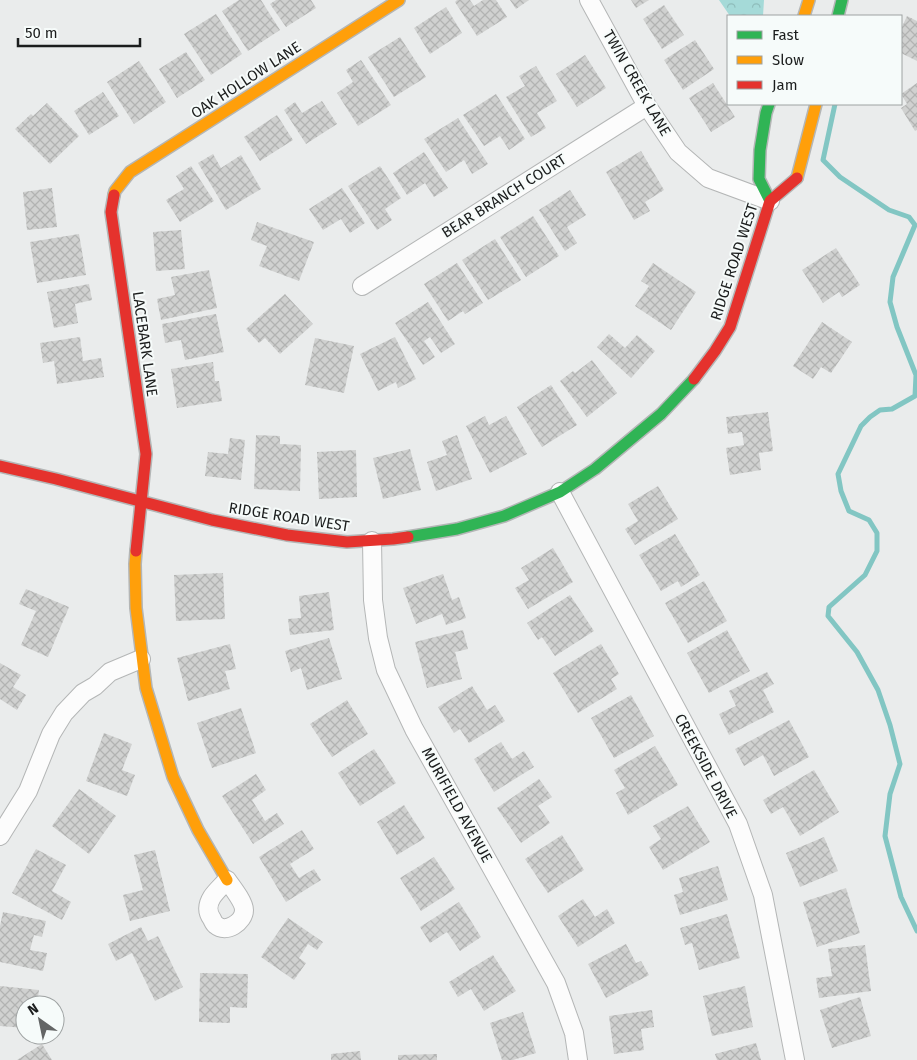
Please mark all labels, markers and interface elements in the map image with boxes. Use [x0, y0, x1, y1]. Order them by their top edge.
scale bar [18, 15, 140, 47]
legend [727, 15, 902, 105]
text: 50 m [25, 24, 58, 42]
text: Fast [772, 26, 799, 44]
street label: TWIN CREEK LANE [599, 27, 675, 139]
street label: OAK HOLLOW LANE [188, 38, 304, 122]
text: Slow [772, 51, 804, 69]
text: Jam [772, 76, 798, 94]
street label: BEAR BRANCH COURT [438, 150, 570, 242]
street label: RIDGE ROAD WEST [707, 201, 761, 323]
street label: LACEBARK LANE [129, 290, 161, 398]
street label: RIDGE ROAD WEST [227, 499, 351, 535]
street label: CREEKSIDE DRIVE [671, 711, 741, 821]
street label: MURIFIELD AVENUE [418, 744, 496, 866]
north arrow [15, 995, 65, 1045]
text: N [25, 1000, 42, 1019]

